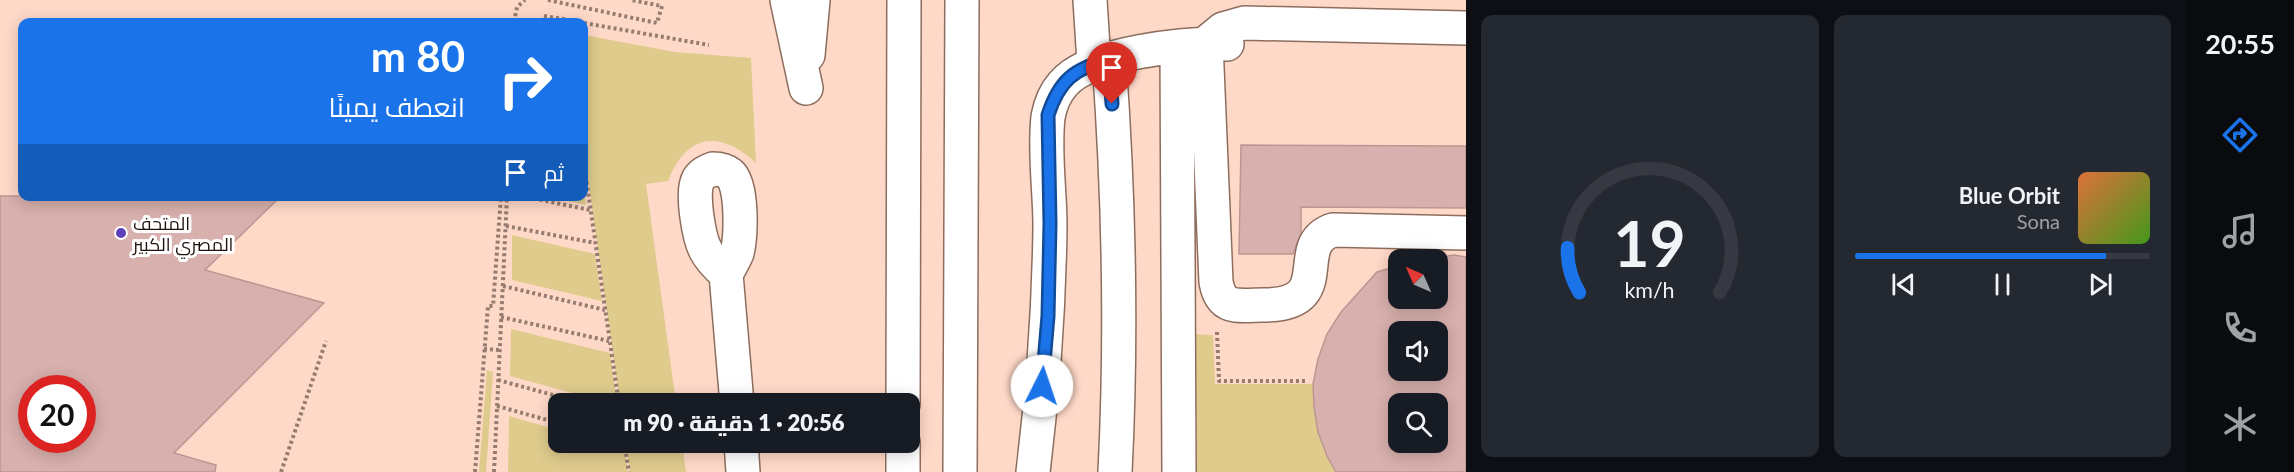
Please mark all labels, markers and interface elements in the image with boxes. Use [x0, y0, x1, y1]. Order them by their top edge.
text: 20:55 [2205, 27, 2275, 60]
text: 80 m [371, 31, 465, 81]
icon: right [486, 42, 564, 120]
pin [1086, 42, 1137, 104]
icon: arrive [1095, 51, 1128, 84]
text: انعطف يمينًا [328, 90, 465, 123]
icon: directions [2219, 114, 2261, 156]
icon: arrive [499, 156, 532, 189]
text: ثم [544, 159, 564, 186]
text: Blue Orbit [1959, 182, 2060, 209]
text: 19 [1614, 205, 1686, 280]
text: Sona [2017, 209, 2060, 233]
icon: music [2219, 210, 2261, 252]
place label: المتحف المصري الكبير [132, 212, 233, 259]
marker: المتحف المصري الكبير [114, 226, 128, 240]
north arrow [1388, 249, 1448, 309]
map controls [1388, 249, 1448, 453]
icon: previous [1887, 268, 1920, 301]
icon: pause [1986, 268, 2019, 301]
icon: next [2084, 268, 2117, 301]
text: km/h [1625, 277, 1675, 303]
icon: phone [2219, 307, 2261, 349]
button: sound [1388, 321, 1448, 381]
position arrow [1010, 354, 1074, 418]
speed limit sign: 20 [18, 375, 96, 453]
button: search [1388, 393, 1448, 453]
icon: climate [2219, 403, 2261, 445]
text: 20:56 · 1 دقيقة · 90 m [624, 409, 844, 436]

